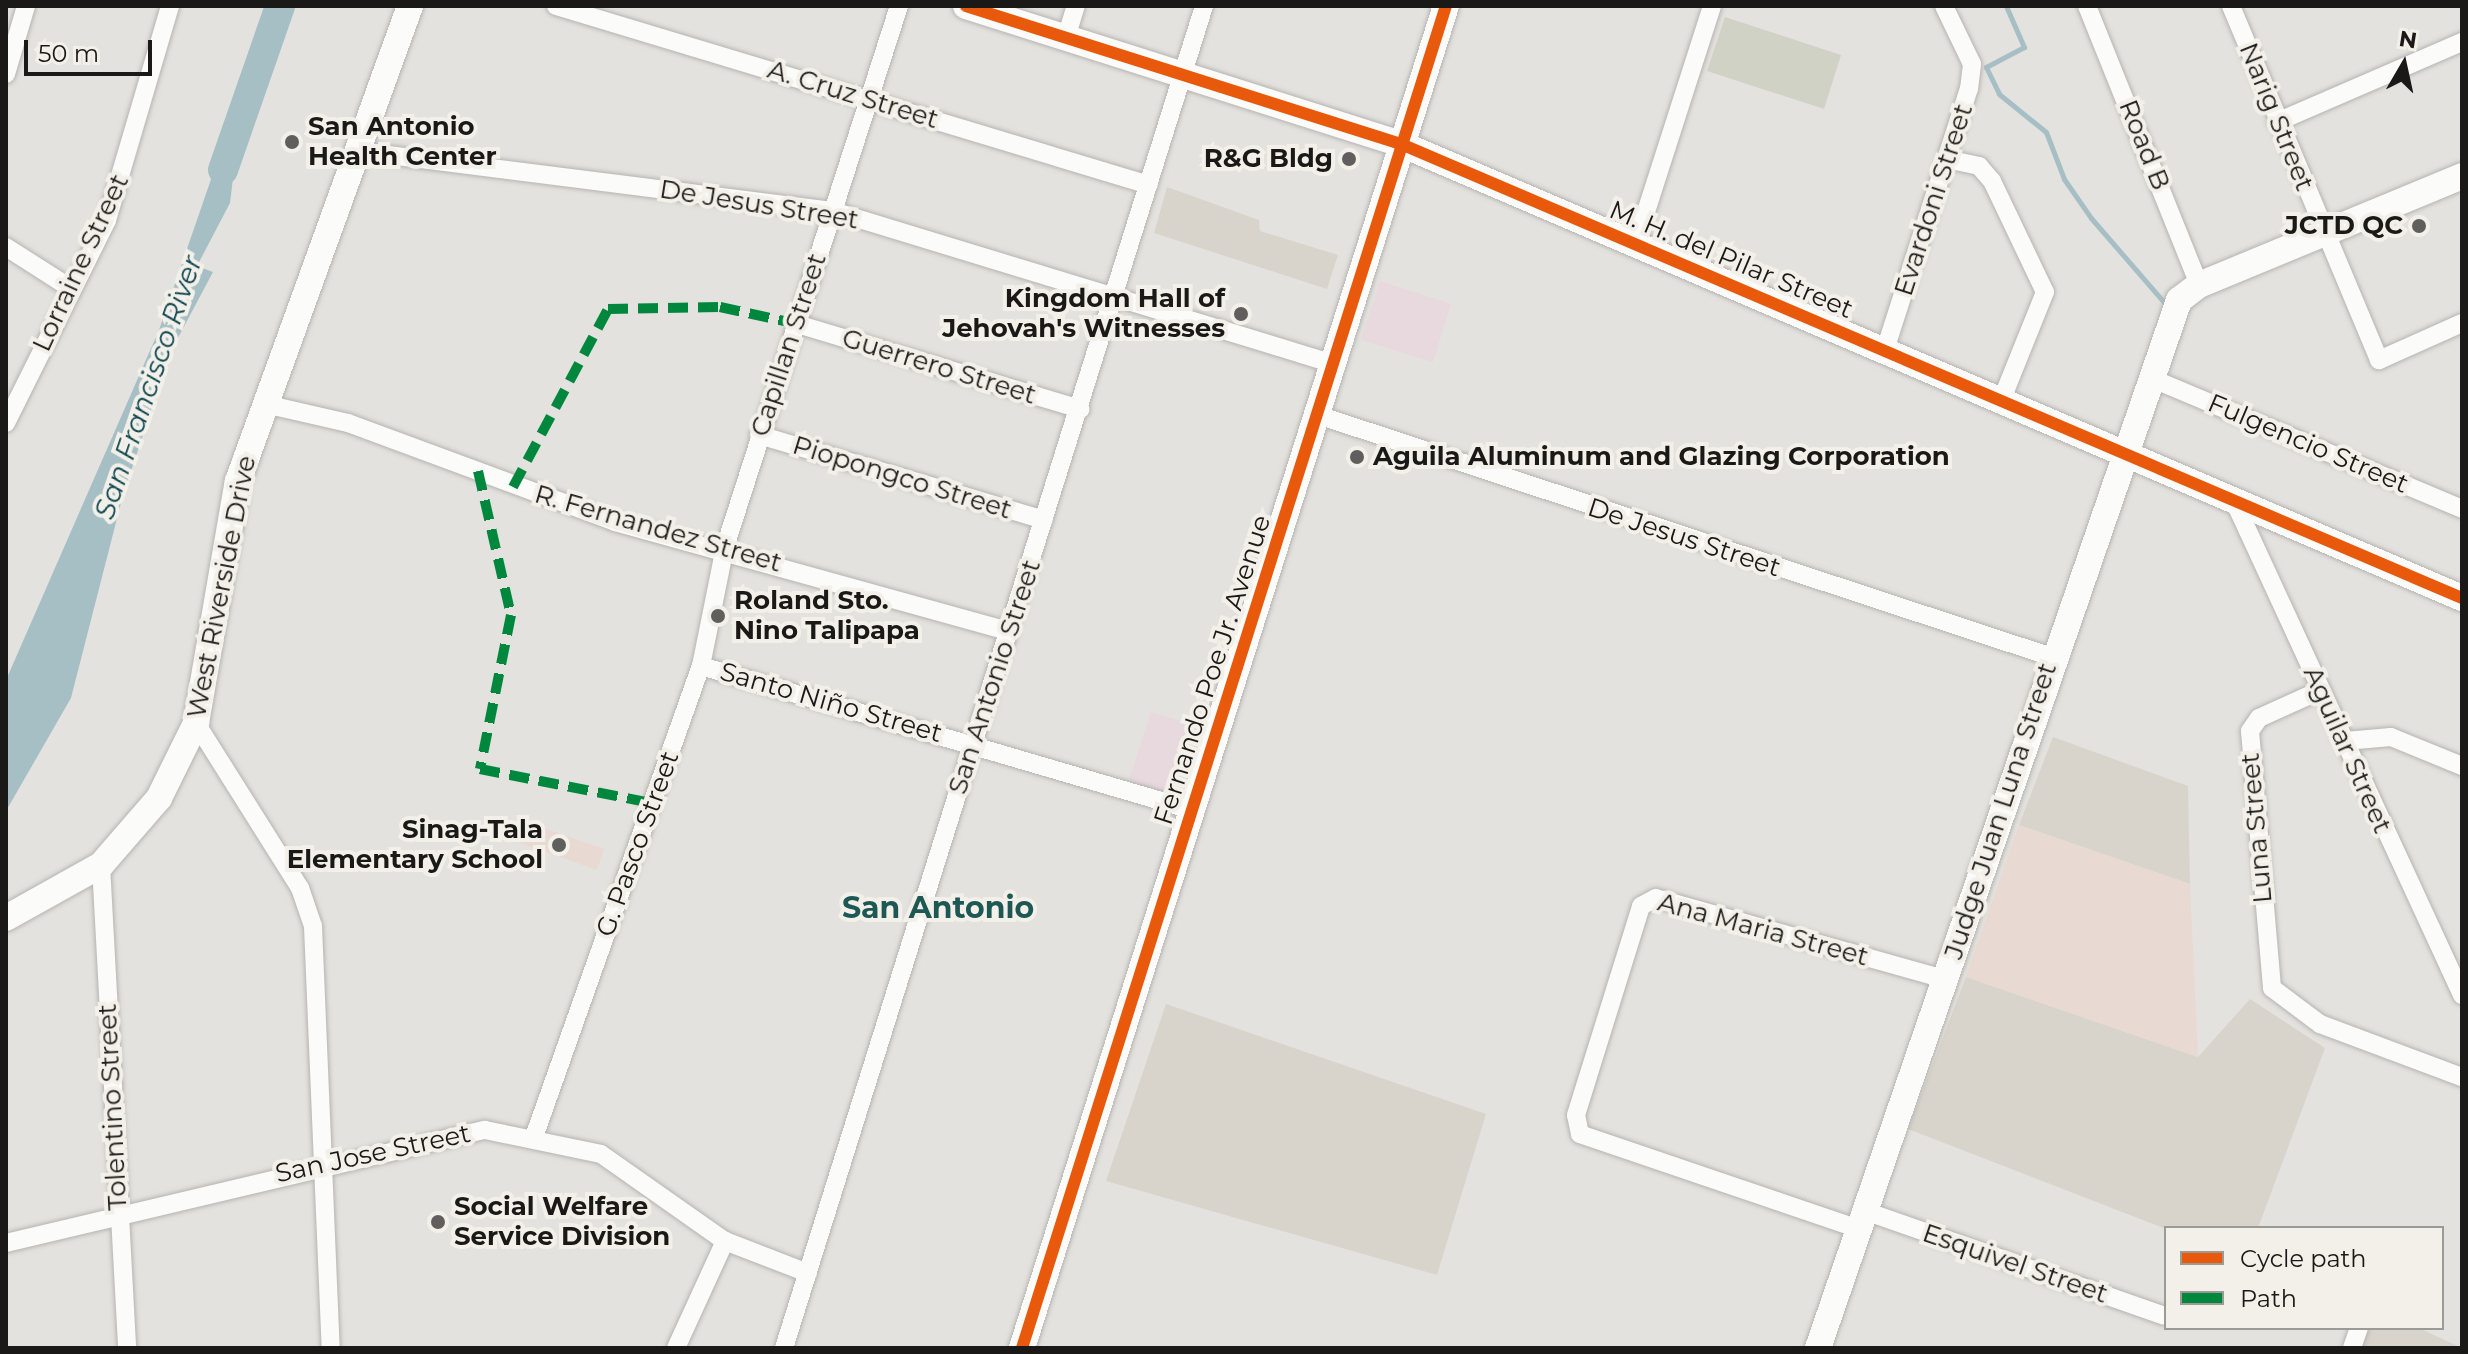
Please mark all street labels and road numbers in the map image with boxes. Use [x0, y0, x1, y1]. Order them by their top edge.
street label: Narig Street [2232, 38, 2320, 196]
street label: A. Cruz Street [764, 54, 942, 136]
street label: Road B [2112, 95, 2176, 195]
street label: Evardoni Street [1888, 100, 1980, 300]
street label: Lorraine Street [26, 169, 136, 357]
street label: De Jesus Street [657, 174, 861, 236]
street label: M. H. del Pilar Street [1605, 195, 1857, 325]
street label: Capillan Street [745, 250, 833, 440]
street label: Guerrero Street [838, 323, 1040, 411]
street label: Fulgencio Street [2203, 388, 2413, 500]
street label: Piopongco Street [789, 430, 1015, 526]
street label: West Riverside Drive [181, 453, 263, 721]
street label: R. Fernandez Street [531, 479, 785, 579]
street label: De Jesus Street [1584, 492, 1784, 584]
street label: Fernando Poe Jr. Avenue [1148, 511, 1278, 829]
street label: San Antonio Street [942, 556, 1048, 798]
street label: Santo Niño Street [716, 656, 946, 750]
street label: Judge Juan Luna Street [1938, 659, 2064, 963]
street label: Aguilar Street [2296, 662, 2398, 838]
street label: G. Pasco Street [590, 747, 686, 941]
street label: Luna Street [2235, 751, 2279, 905]
street label: Ana Maria Street [1654, 887, 1872, 973]
street label: Tolentino Street [92, 1003, 134, 1211]
street label: San Jose Street [273, 1118, 473, 1190]
street label: Esquivel Street [1918, 1218, 2112, 1310]

